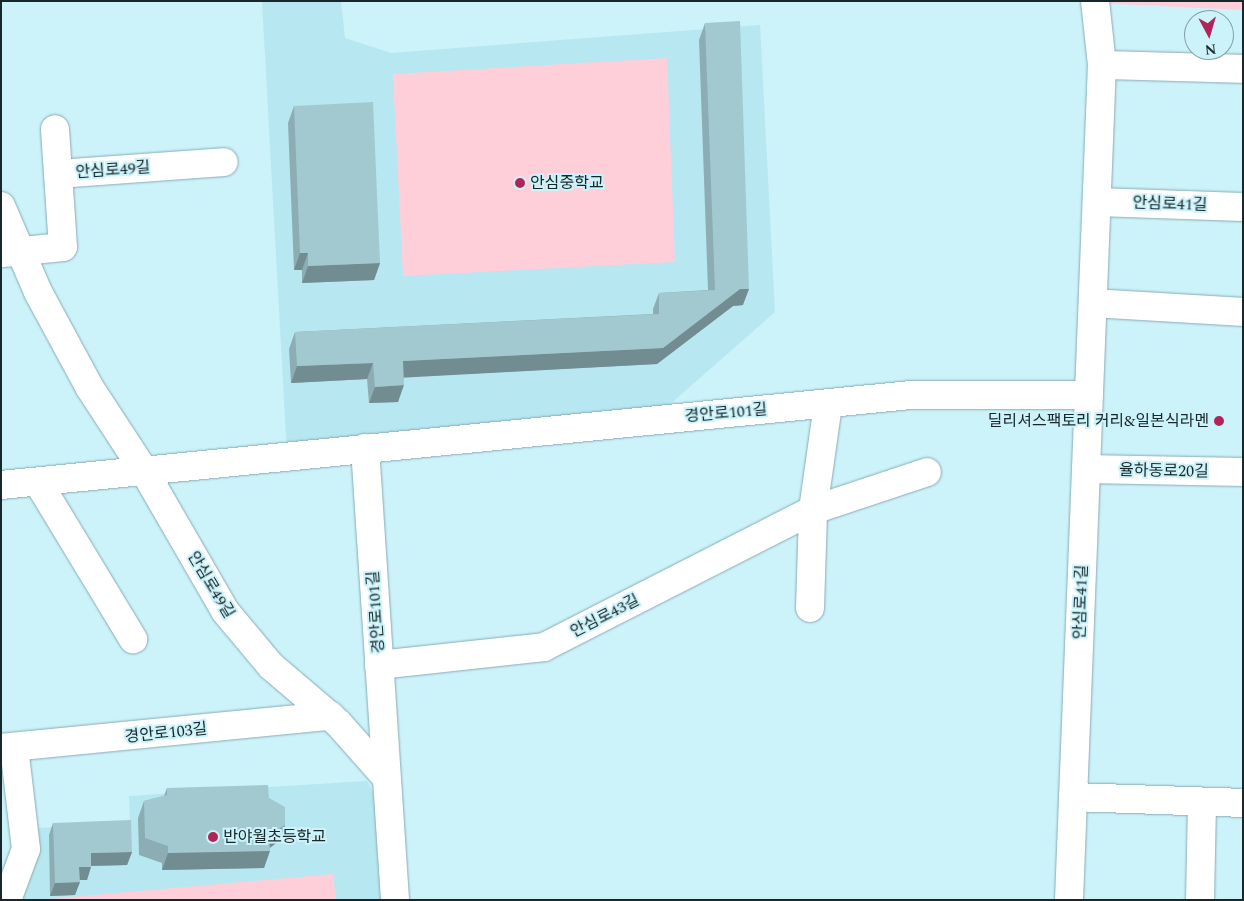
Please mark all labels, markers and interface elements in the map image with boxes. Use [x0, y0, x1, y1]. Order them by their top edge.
north arrow [1184, 10, 1234, 60]
text: N [1204, 38, 1217, 60]
street label: 안심로49길 [75, 158, 151, 182]
place label: 안심중학교 [530, 173, 604, 193]
marker: 안심중학교 [514, 177, 526, 189]
street label: 안심로41길 [1132, 193, 1208, 215]
street label: 경안로101길 [684, 400, 768, 426]
place label: 딜리셔스팩토리 커리&일본식라멘 [988, 411, 1209, 431]
marker: 딜리셔스팩토리 커리&일본식라멘 [1213, 415, 1225, 427]
street label: 율하동로20길 [1119, 461, 1209, 481]
street label: 안심로49길 [183, 548, 239, 622]
street label: 안심로41길 [1070, 564, 1092, 640]
street label: 경안로101길 [364, 570, 388, 654]
street label: 안심로43길 [567, 590, 643, 642]
street label: 경안로103길 [124, 719, 208, 747]
place label: 반야월초등학교 [223, 827, 326, 847]
marker: 반야월초등학교 [207, 831, 219, 843]

